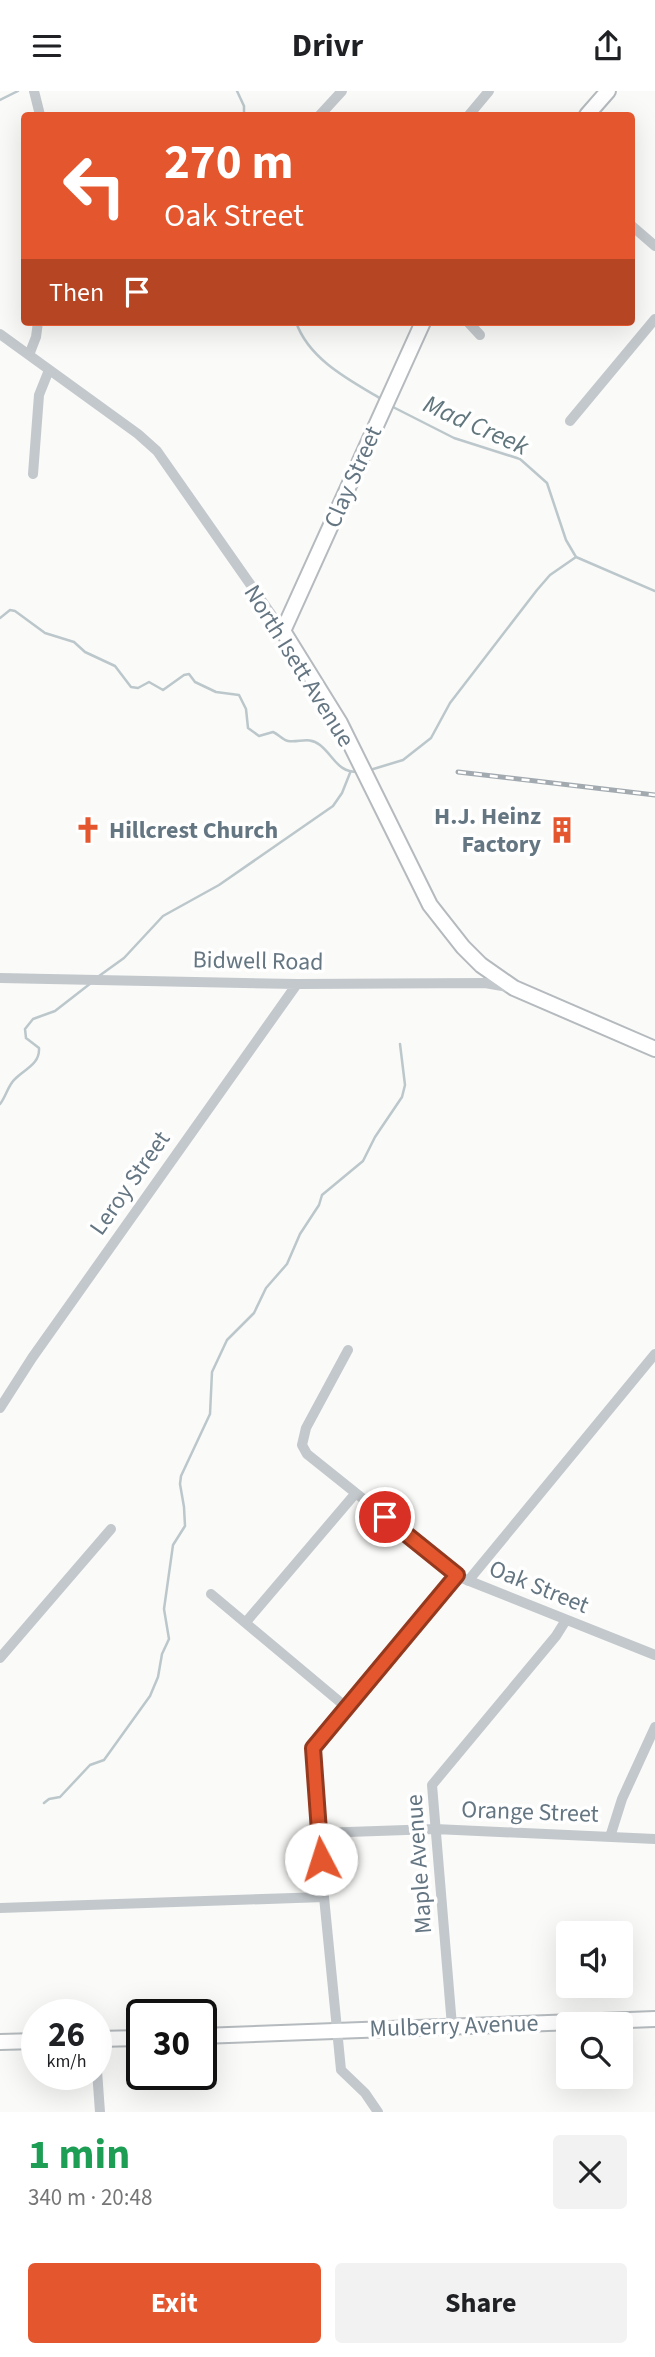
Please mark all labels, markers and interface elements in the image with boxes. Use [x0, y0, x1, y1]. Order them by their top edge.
text: Drivr [292, 23, 363, 69]
icon: menu [28, 27, 66, 65]
icon: share [589, 27, 627, 65]
text: 270 m [164, 128, 293, 198]
icon: left [49, 140, 140, 231]
text: Oak Street [164, 193, 304, 239]
icon: arrive [118, 273, 156, 311]
text: Then [49, 274, 104, 311]
water label: Mad Creek [417, 385, 535, 465]
street label: Clay Street [315, 421, 391, 533]
street label: North Isett Avenue [235, 578, 363, 754]
place label: H.J. Heinz Factory [434, 799, 541, 862]
place label: Hillcrest Church [109, 813, 278, 848]
church icon: Hillcrest Church [73, 815, 103, 845]
building icon: H.J. Heinz Factory [547, 815, 577, 845]
street label: Bidwell Road [192, 942, 324, 980]
street label: Leroy Street [81, 1124, 179, 1242]
pin [355, 1487, 415, 1547]
icon: arrive [366, 1498, 404, 1536]
street label: Oak Street [484, 1551, 594, 1623]
street label: Orange Street [461, 1792, 599, 1832]
street label: Maple Avenue [397, 1793, 441, 1935]
position arrow [284, 1822, 358, 1896]
map controls [556, 1921, 633, 2089]
button: sound [556, 1921, 633, 1998]
speed limit sign: 30 [126, 1999, 217, 2090]
street label: Mulberry Avenue [369, 2006, 539, 2046]
text: 26 [48, 2010, 85, 2060]
button: search [556, 2012, 633, 2089]
text: km/h [47, 2049, 86, 2074]
text: 1 min [28, 2125, 130, 2185]
button: close [553, 2135, 627, 2209]
text: 340 m · 20:48 [28, 2181, 152, 2214]
button: Exit [28, 2263, 321, 2343]
button: Share [335, 2263, 627, 2343]

